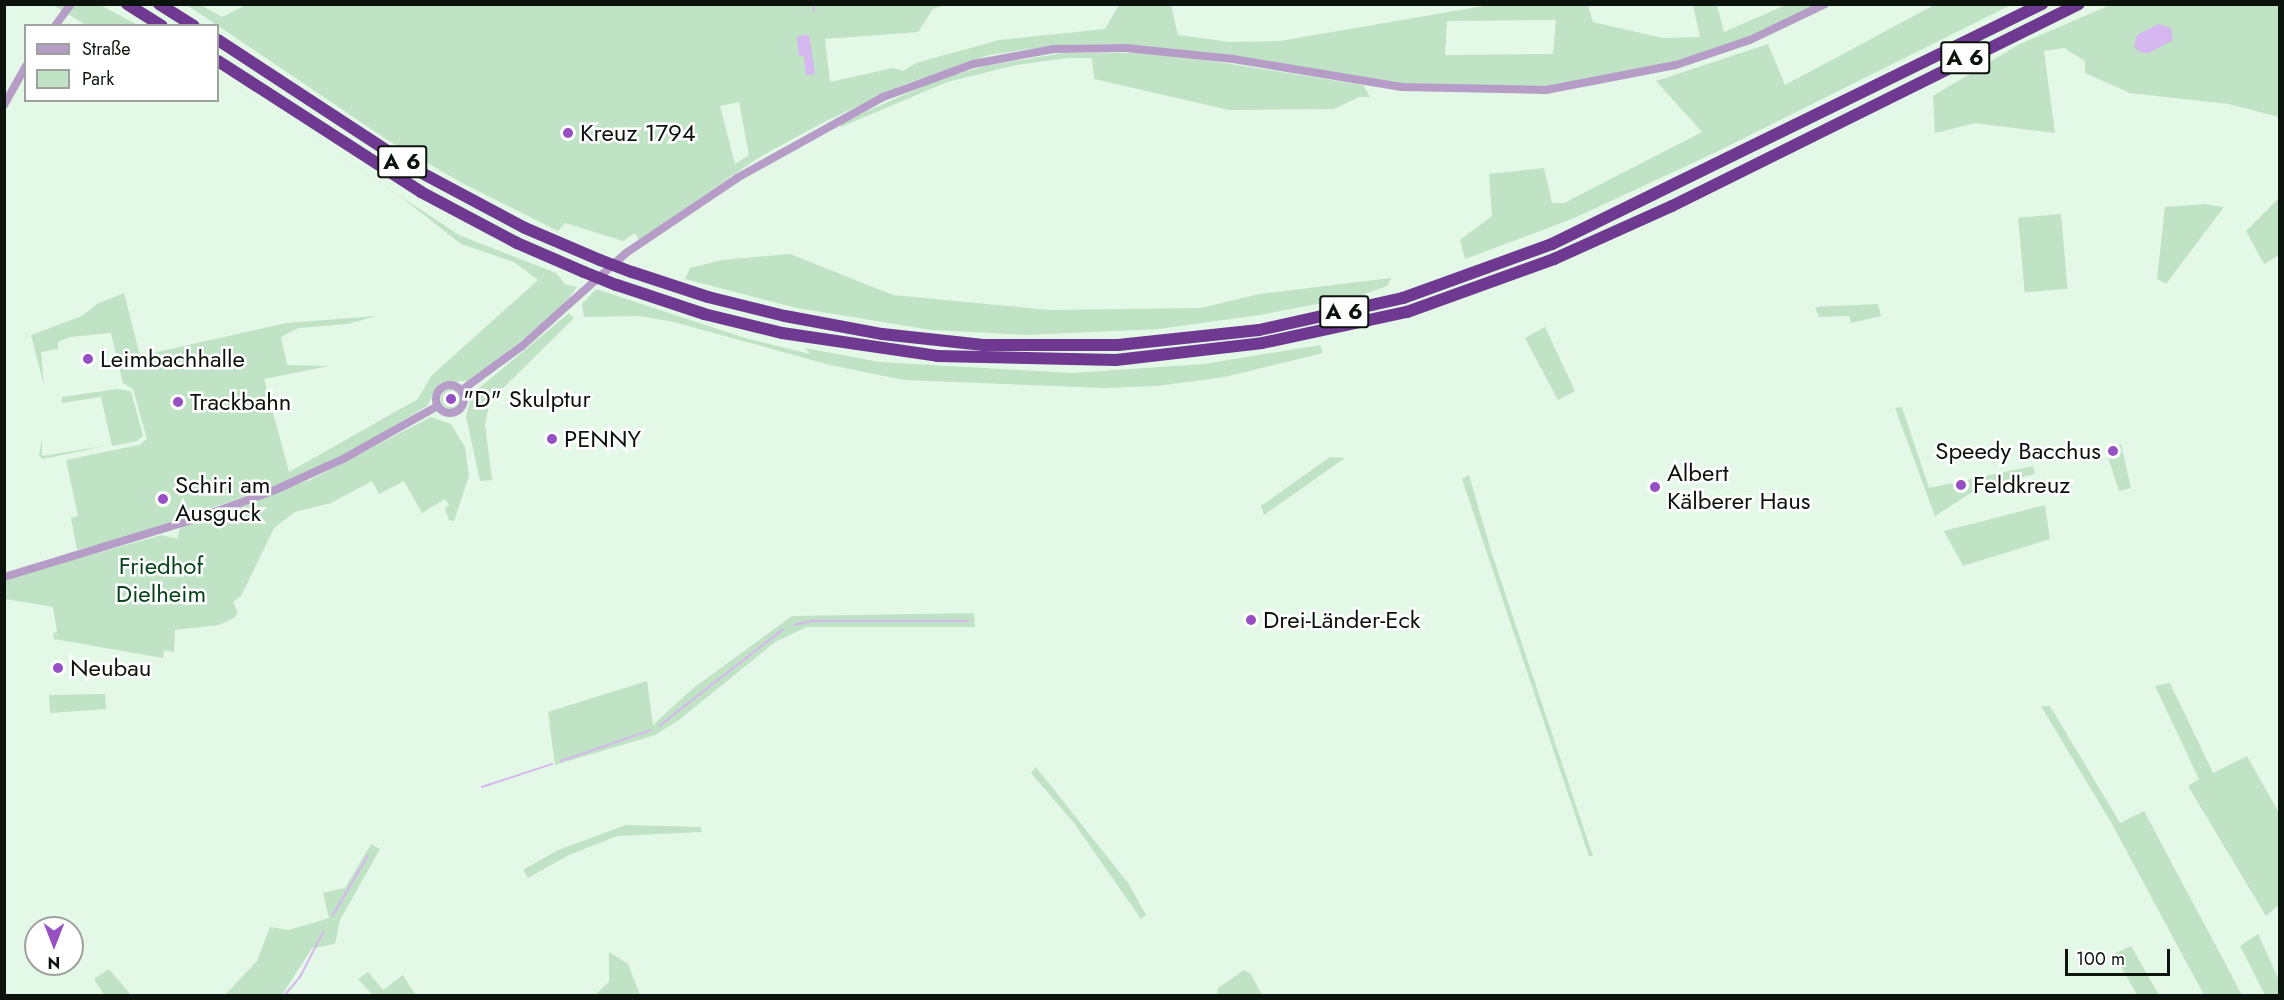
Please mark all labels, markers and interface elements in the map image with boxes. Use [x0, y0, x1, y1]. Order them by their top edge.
legend [24, 24, 219, 102]
text: Straße [82, 36, 130, 62]
road number: A 6 [1940, 39, 1990, 77]
text: Park [82, 66, 114, 92]
place label: Kreuz 1794 [580, 119, 696, 147]
marker: Kreuz 1794 [561, 126, 575, 140]
road number: A 6 [376, 143, 428, 181]
road number: A 6 [1318, 293, 1370, 331]
place label: Leimbachhalle [100, 345, 245, 373]
marker: Leimbachhalle [81, 352, 95, 366]
place label: "D" Skulptur [463, 385, 591, 413]
place label: Trackbahn [190, 388, 291, 416]
marker: "D" Skulptur [444, 392, 458, 406]
marker: Trackbahn [171, 395, 185, 409]
place label: PENNY [564, 425, 641, 453]
marker: PENNY [545, 432, 559, 446]
place label: Speedy Bacchus [1935, 437, 2101, 465]
marker: Speedy Bacchus [2106, 444, 2120, 458]
place label: Albert Kälberer Haus [1667, 459, 1810, 515]
place label: Schiri am Ausguck [175, 471, 270, 527]
place label: Feldkreuz [1973, 471, 2070, 499]
marker: Feldkreuz [1954, 478, 1968, 492]
marker: Albert Kälberer Haus [1648, 480, 1662, 494]
marker: Schiri am Ausguck [156, 492, 170, 506]
park label: Friedhof Dielheim [116, 552, 206, 608]
place label: Drei-Länder-Eck [1263, 606, 1420, 634]
marker: Drei-Länder-Eck [1244, 613, 1258, 627]
place label: Neubau [70, 654, 151, 682]
marker: Neubau [51, 661, 65, 675]
north arrow [24, 916, 84, 976]
scale bar [2068, 937, 2173, 975]
text: 100 m [2076, 946, 2125, 972]
text: N [48, 951, 60, 974]

